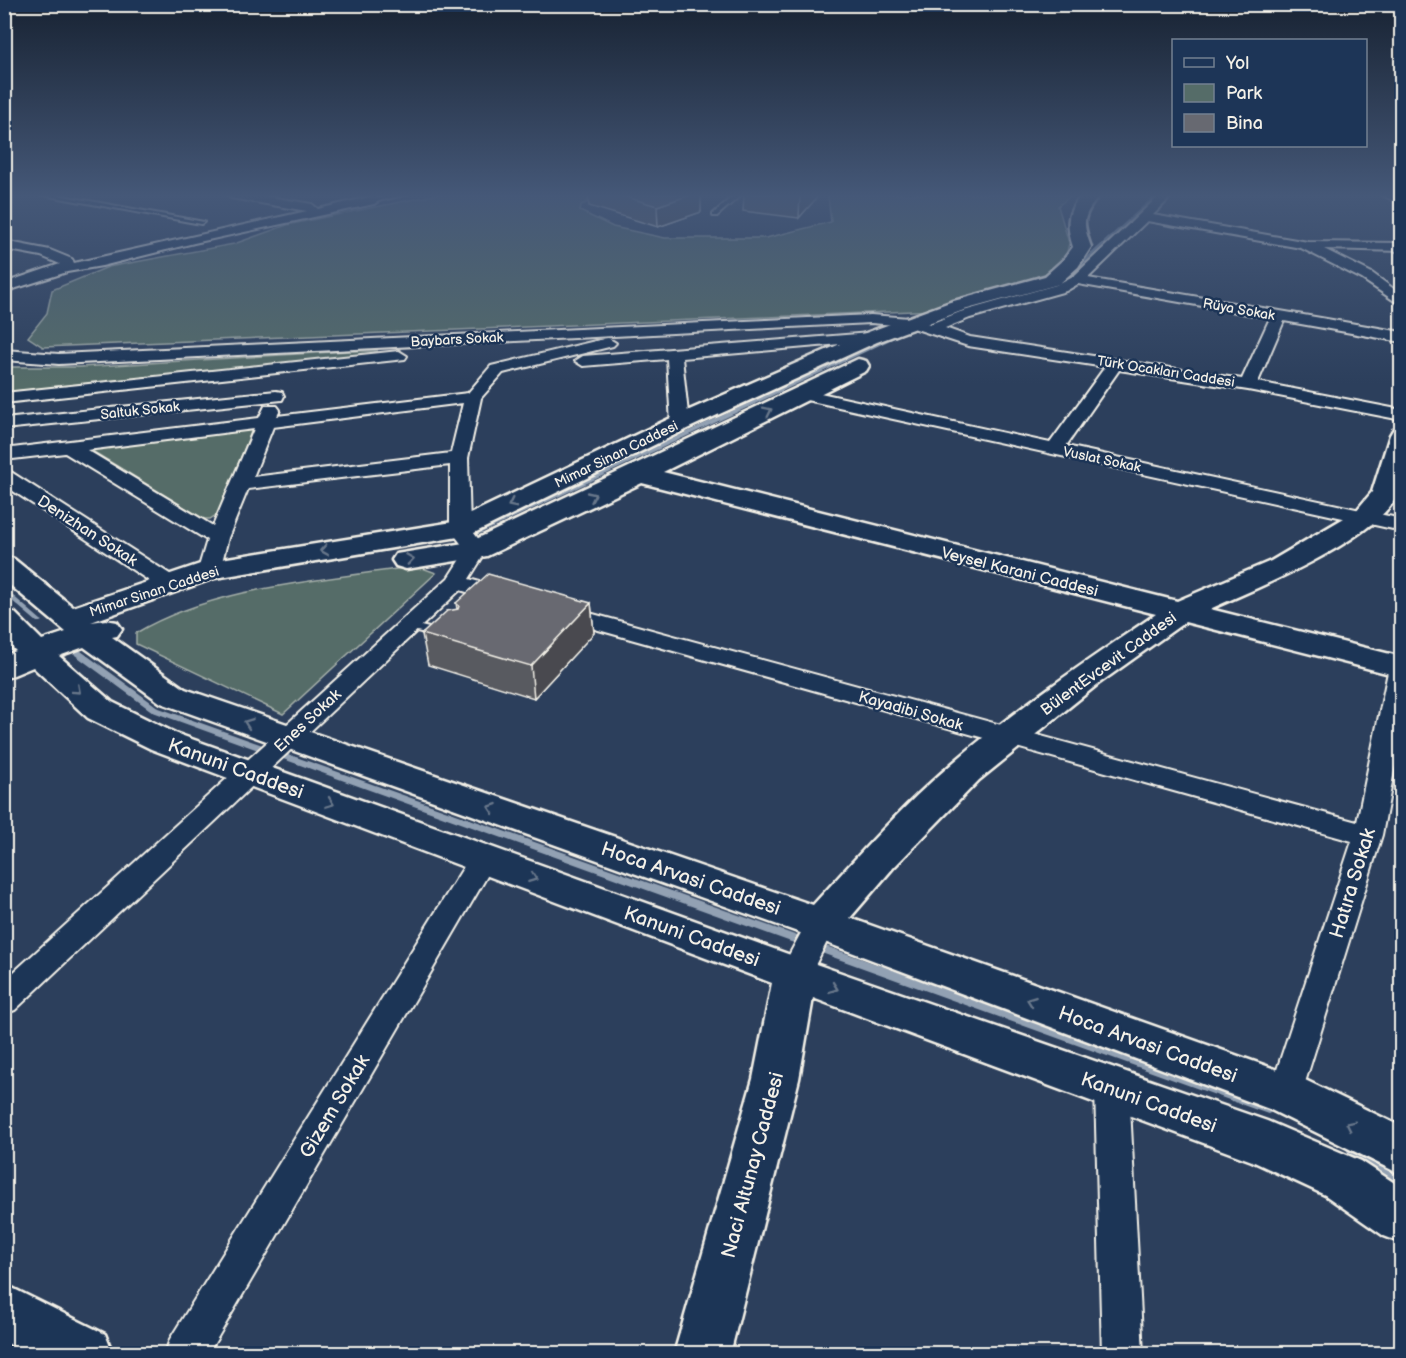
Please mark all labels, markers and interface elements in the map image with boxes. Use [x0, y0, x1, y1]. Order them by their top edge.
legend [1172, 39, 1367, 147]
text: Yol [1225, 53, 1249, 74]
text: Park [1226, 83, 1262, 104]
text: Bina [1226, 113, 1263, 134]
street label: Rüya Sokak [1201, 295, 1276, 324]
street label: Baybars Sokak [410, 329, 504, 350]
street label: Türk Ocakları Caddesi [1096, 352, 1236, 391]
street label: Saltuk Sokak [100, 398, 181, 423]
one-way arrow [761, 407, 772, 419]
street label: Mimar Sinan Caddesi [552, 417, 681, 492]
street label: Vuslat Sokak [1061, 443, 1143, 476]
street label: Denizhan Sokak [34, 492, 141, 571]
one-way arrow [586, 492, 597, 504]
one-way arrow [507, 496, 518, 508]
one-way arrow [319, 543, 329, 555]
street label: Veysel Karani Caddesi [939, 544, 1100, 601]
one-way arrow [405, 554, 414, 566]
street label: Mimar Sinan Caddesi [87, 563, 221, 620]
street label: BülentEvcevit Caddesi [1037, 609, 1181, 720]
one-way arrow [70, 683, 81, 694]
street label: Enes Sokak [271, 685, 345, 757]
street label: Kayadibi Sokak [856, 687, 965, 735]
one-way arrow [243, 717, 254, 730]
street label: Kanuni Caddesi [165, 733, 307, 805]
one-way arrow [324, 796, 335, 808]
one-way arrow [487, 803, 498, 816]
street label: Hatıra Sokak [1325, 825, 1381, 941]
street label: Hoca Arvasi Caddesi [598, 837, 784, 921]
one-way arrow [527, 870, 538, 883]
street label: Kanuni Caddesi [621, 901, 763, 973]
one-way arrow [828, 981, 839, 994]
one-way arrow [1027, 996, 1038, 1008]
street label: Hoca Arvasi Caddesi [1055, 1001, 1240, 1088]
street label: Gizem Sokak [295, 1050, 375, 1163]
street label: Kanuni Caddesi [1078, 1067, 1220, 1139]
street label: Naci Altunay Caddesi [717, 1070, 789, 1261]
one-way arrow [1345, 1121, 1356, 1133]

